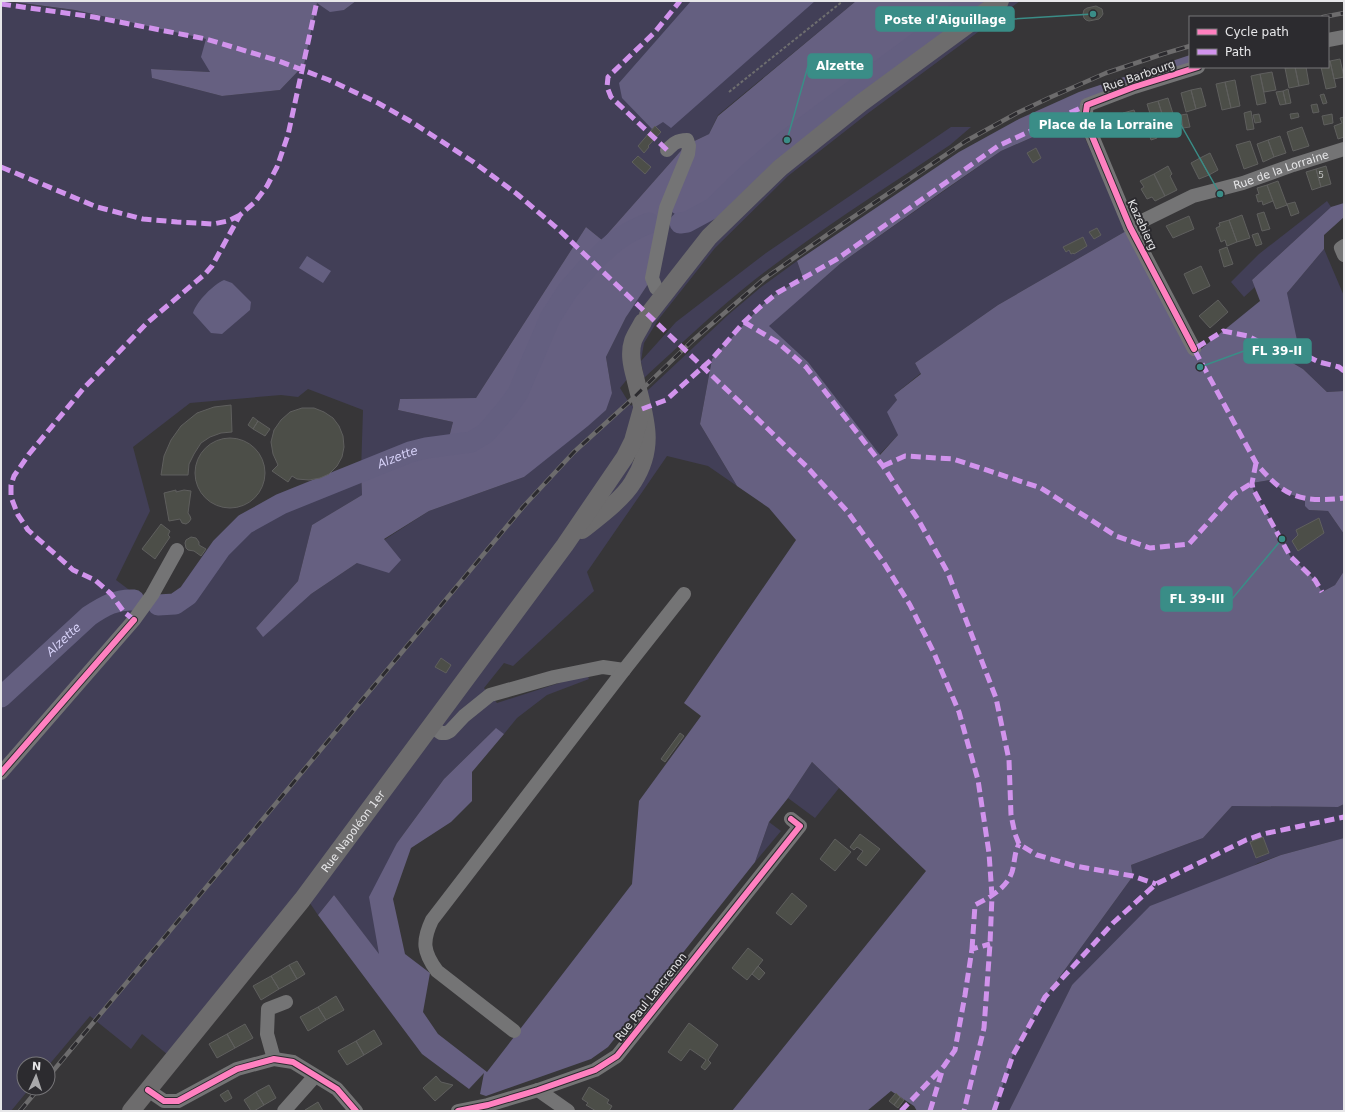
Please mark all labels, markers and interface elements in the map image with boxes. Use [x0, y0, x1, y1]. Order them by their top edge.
callout: Poste d'Aiguillage [876, 7, 1014, 31]
text: Poste d'Aiguillage [884, 13, 1006, 27]
legend [1189, 16, 1329, 68]
text: Cycle path [1225, 25, 1289, 39]
text: Path [1225, 45, 1251, 59]
callout: Alzette [808, 54, 872, 78]
street label: Rue Barbourg [1101, 58, 1177, 94]
text: Alzette [816, 59, 864, 73]
callout: Place de la Lorraine [1030, 113, 1181, 137]
text: Place de la Lorraine [1039, 118, 1173, 132]
street label: Rue de la Lorraine [1232, 148, 1331, 192]
house number: 5 [1318, 170, 1324, 180]
street label: Kazebierg [1125, 198, 1159, 252]
callout: FL 39-II [1244, 339, 1311, 363]
text: FL 39-II [1252, 344, 1302, 358]
water label: Alzette [374, 443, 419, 472]
callout: FL 39-III [1161, 587, 1232, 611]
text: FL 39-III [1169, 592, 1225, 606]
water label: Alzette [43, 620, 84, 660]
street label: Rue Napoléon 1er [318, 788, 388, 875]
street label: Rue Paul Lancrenon [613, 950, 690, 1044]
north arrow [16, 1056, 56, 1096]
text: N [32, 1060, 41, 1073]

